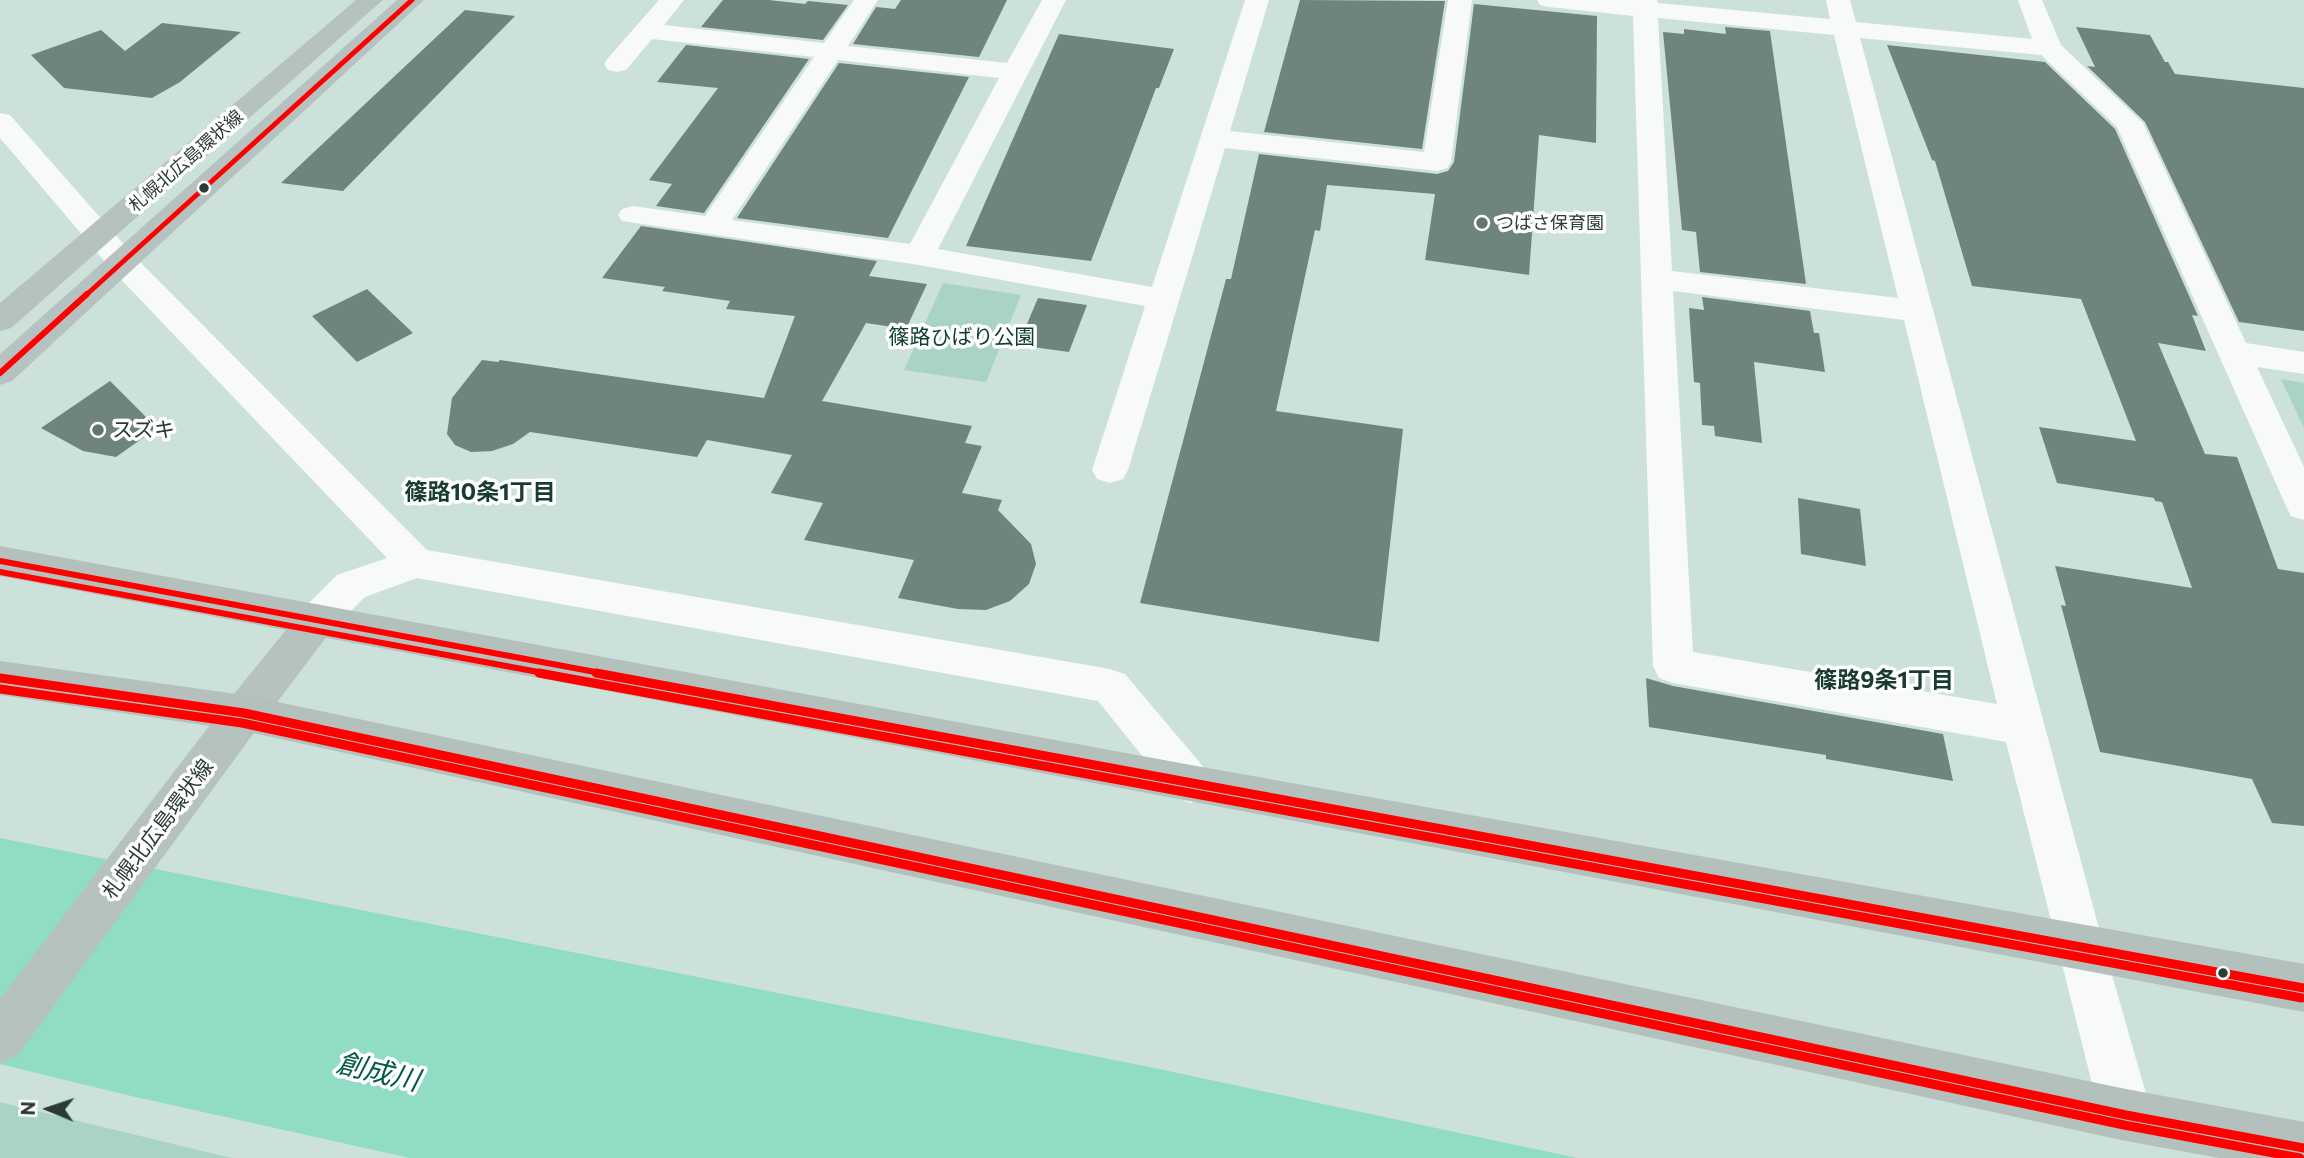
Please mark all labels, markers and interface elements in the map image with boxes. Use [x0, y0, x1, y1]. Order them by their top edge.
street label: 札幌北広島環状線 [125, 106, 247, 216]
unlabelled marker [197, 181, 211, 195]
place label: つばさ保育園 [1496, 212, 1604, 234]
marker: つばさ保育園 [1474, 215, 1490, 231]
park label: 篠路ひばり公園 [889, 324, 1035, 350]
place label: スズキ [112, 417, 175, 443]
marker: スズキ [90, 422, 106, 438]
district label: 篠路10条1丁目 [404, 478, 556, 506]
district label: 篠路9条1丁目 [1814, 666, 1954, 694]
street label: 札幌北広島環状線 [97, 754, 219, 904]
unlabelled marker [2216, 966, 2230, 980]
water label: 創成川 [333, 1046, 423, 1098]
north arrow [14, 1074, 84, 1144]
text: N [16, 1101, 39, 1116]

